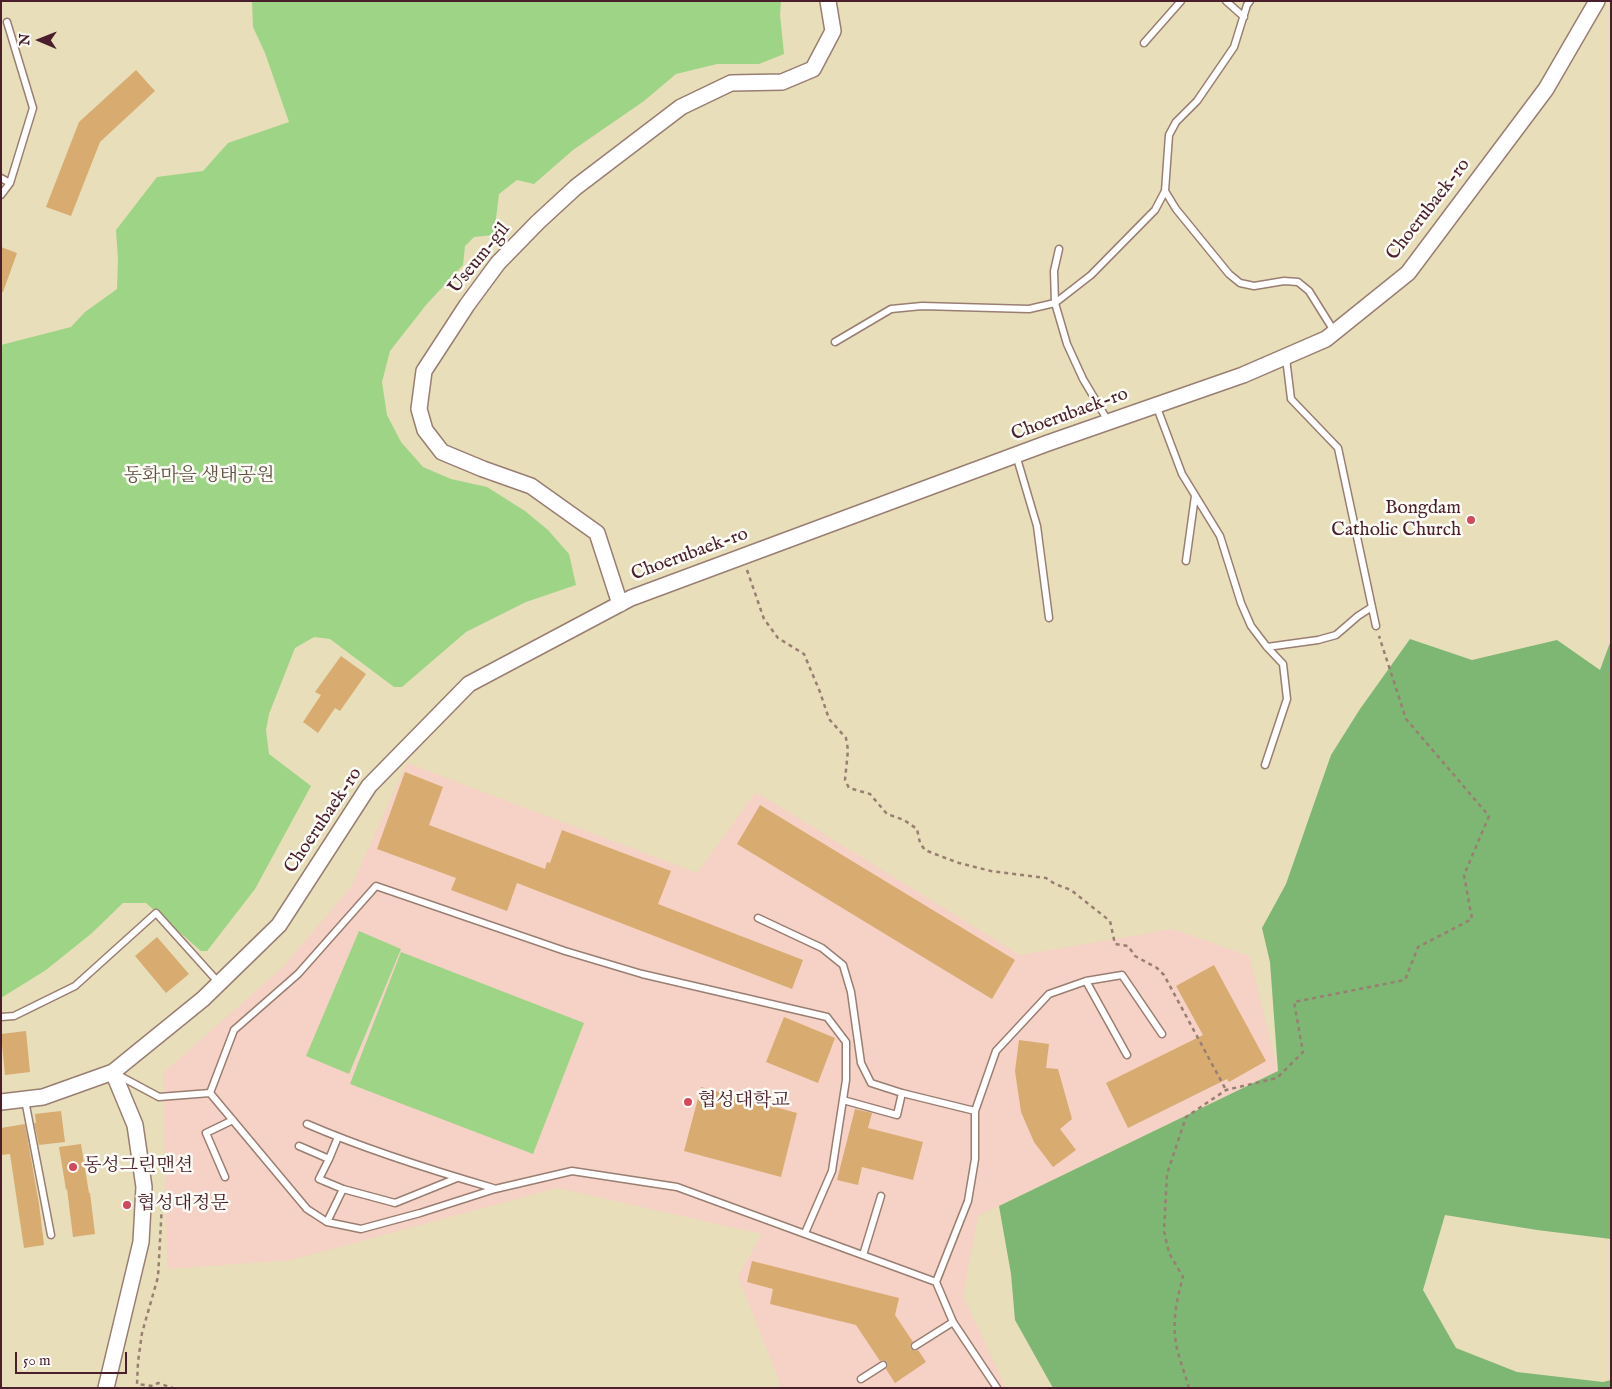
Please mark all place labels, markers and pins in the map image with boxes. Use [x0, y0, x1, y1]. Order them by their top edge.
place label: Bongdam Catholic Church [1331, 498, 1461, 542]
marker: Bongdam Catholic Church [1465, 514, 1477, 526]
place label: 협성대학교 [698, 1091, 790, 1113]
marker: 협성대학교 [682, 1096, 694, 1108]
place label: 동성그린맨션 [83, 1156, 193, 1178]
marker: 동성그린맨션 [67, 1161, 79, 1173]
place label: 협성대정문 [137, 1194, 229, 1216]
marker: 협성대정문 [121, 1199, 133, 1211]

